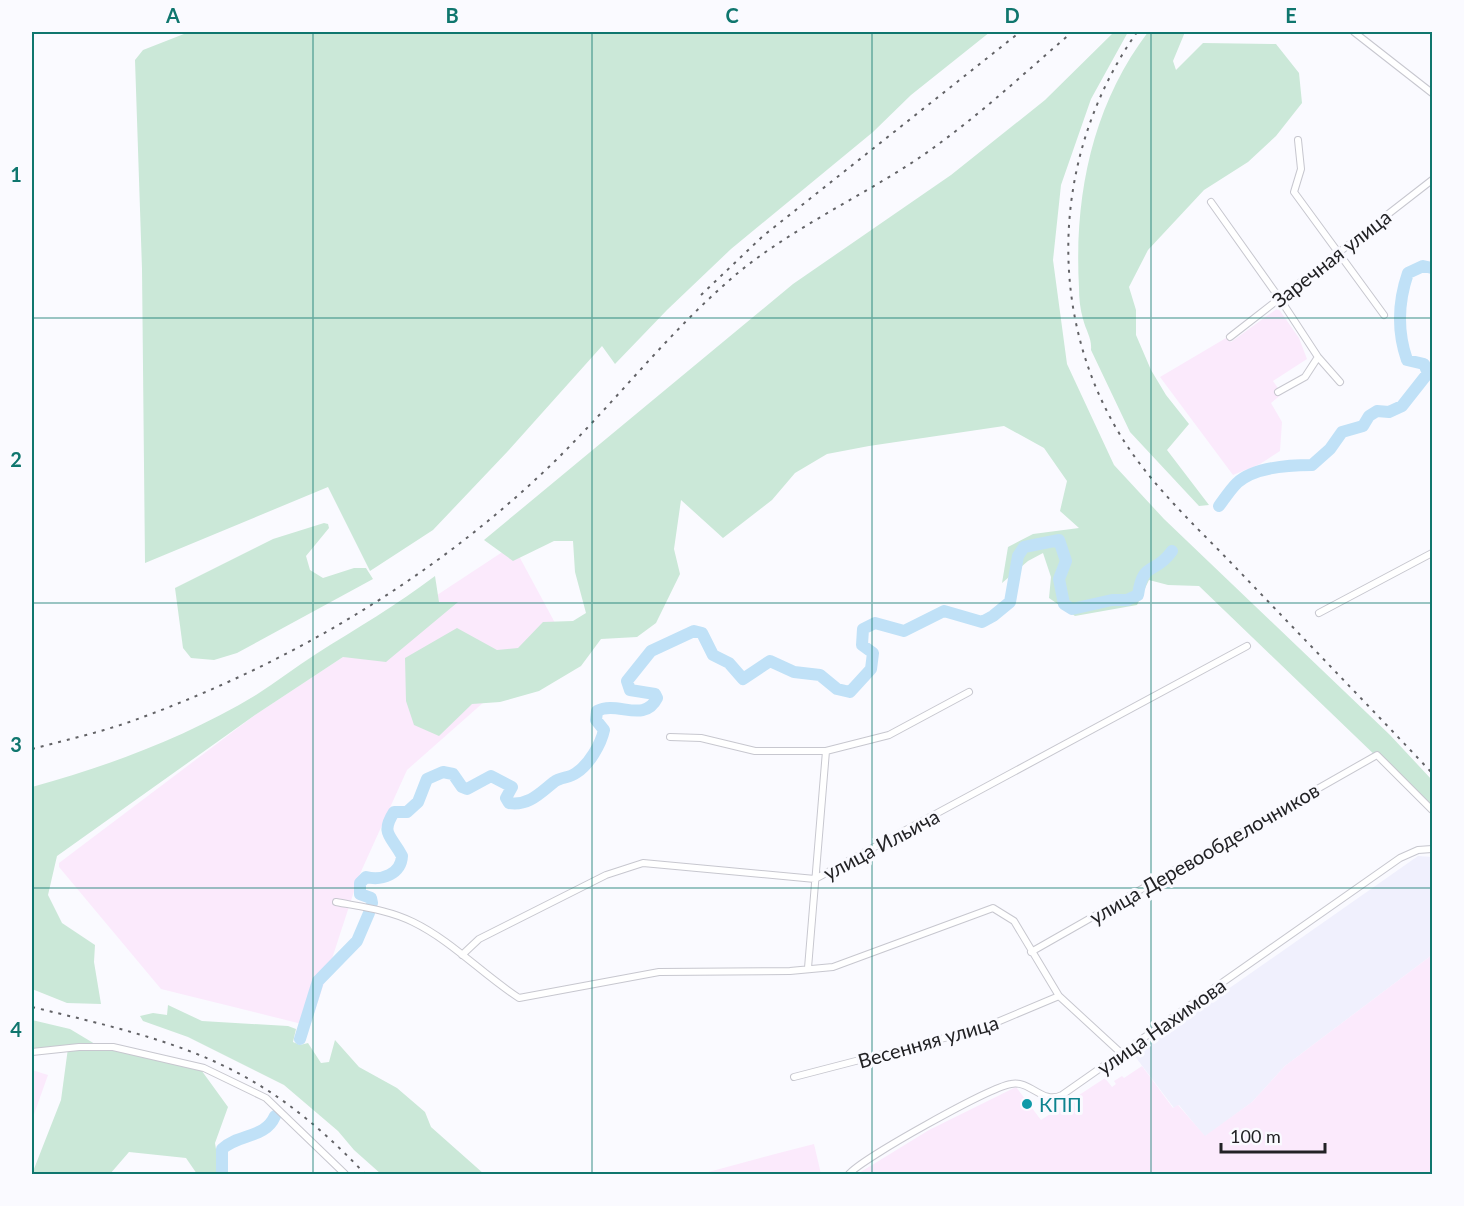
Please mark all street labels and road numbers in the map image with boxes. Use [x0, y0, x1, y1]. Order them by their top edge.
street label: Заречная улица [1267, 204, 1395, 312]
street label: улица Деревообделочников [1085, 777, 1323, 929]
street label: улица Ильича [819, 803, 943, 885]
street label: улица Нахимова [1092, 973, 1230, 1079]
street label: Весенняя улица [855, 1009, 1001, 1073]

